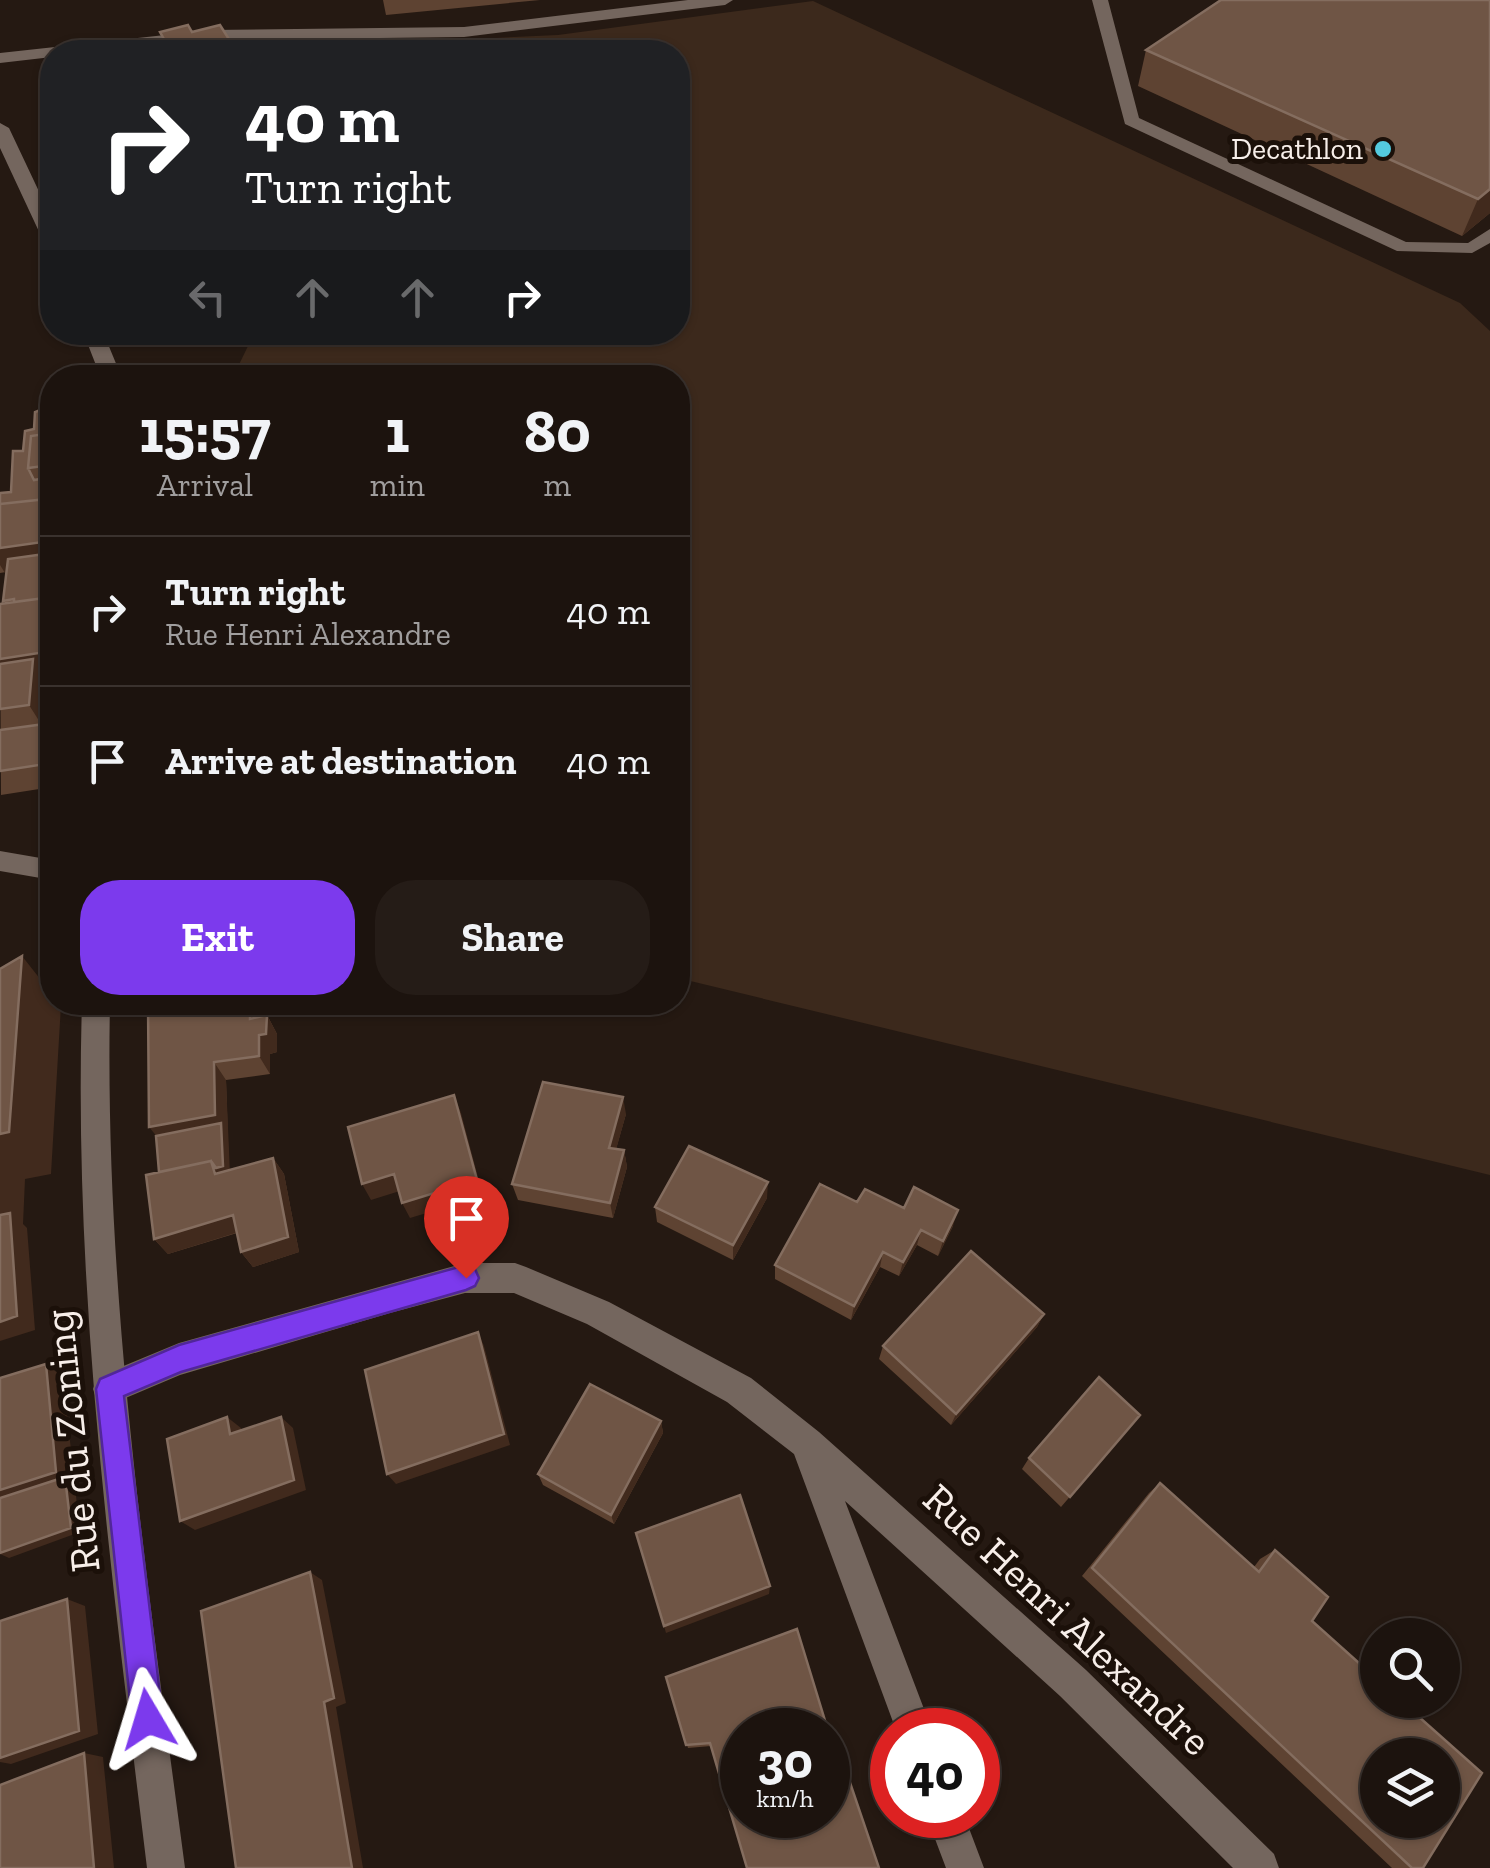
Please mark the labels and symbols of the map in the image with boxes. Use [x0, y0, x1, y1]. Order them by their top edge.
place label: Decathlon [1231, 131, 1363, 167]
marker: Decathlon [1372, 138, 1394, 160]
pin [424, 1176, 509, 1279]
street label: Rue du Zoning [32, 1307, 111, 1575]
street label: Rue Henri Alexandre [913, 1473, 1222, 1766]
position arrow [96, 1667, 200, 1771]
speed limit sign: 40 [870, 1708, 1000, 1838]

